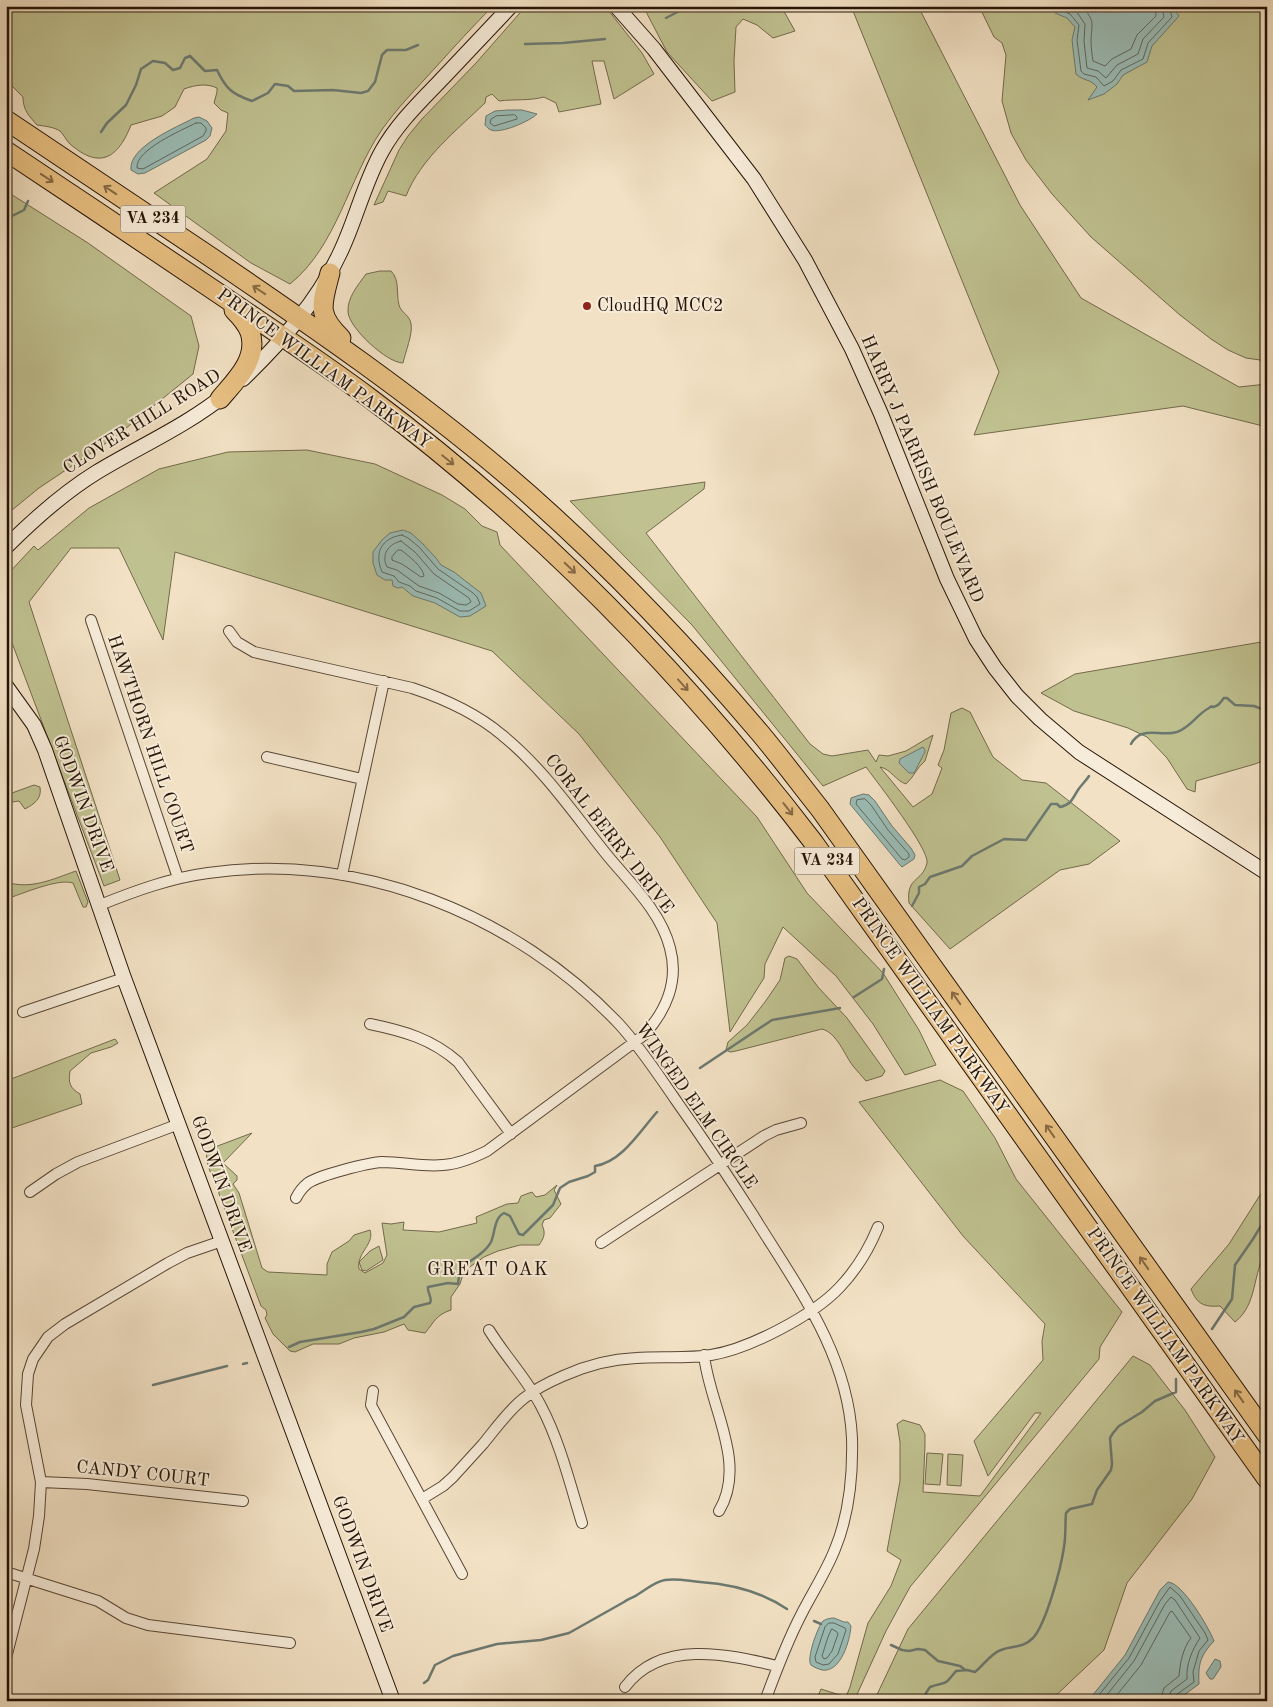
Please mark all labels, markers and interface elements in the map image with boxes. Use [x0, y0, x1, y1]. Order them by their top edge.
one-way arrow [40, 173, 54, 183]
one-way arrow [103, 184, 117, 194]
road number: VA 234 [120, 205, 186, 232]
street label: PRINCE WILLIAM PARKWAY [214, 285, 434, 453]
one-way arrow [252, 285, 266, 295]
place label: CloudHQ MCC2 [597, 297, 723, 315]
marker: CloudHQ MCC2 [581, 300, 593, 312]
street label: HARRY J PARRISH BOULEVARD [857, 333, 987, 605]
street label: CLOVER HILL ROAD [60, 366, 224, 478]
one-way arrow [442, 455, 455, 466]
one-way arrow [564, 562, 576, 574]
street label: HAWTHORN HILL COURT [104, 632, 196, 856]
one-way arrow [677, 678, 689, 691]
street label: GODWIN DRIVE [50, 733, 116, 875]
street label: CORAL BERRY DRIVE [541, 751, 677, 917]
one-way arrow [782, 802, 793, 815]
road number: VA 234 [794, 848, 860, 874]
street label: PRINCE WILLIAM PARKWAY [848, 895, 1012, 1117]
one-way arrow [951, 991, 961, 1005]
street label: WINGED ELM CIRCLE [632, 1020, 760, 1192]
street label: GODWIN DRIVE [188, 1113, 254, 1255]
one-way arrow [1045, 1124, 1055, 1138]
street label: PRINCE WILLIAM PARKWAY [1083, 1225, 1247, 1447]
one-way arrow [1139, 1257, 1150, 1270]
district label: GREAT OAK [427, 1261, 549, 1280]
one-way arrow [1233, 1390, 1244, 1403]
street label: CANDY COURT [75, 1458, 211, 1490]
street label: GODWIN DRIVE [329, 1493, 395, 1635]

